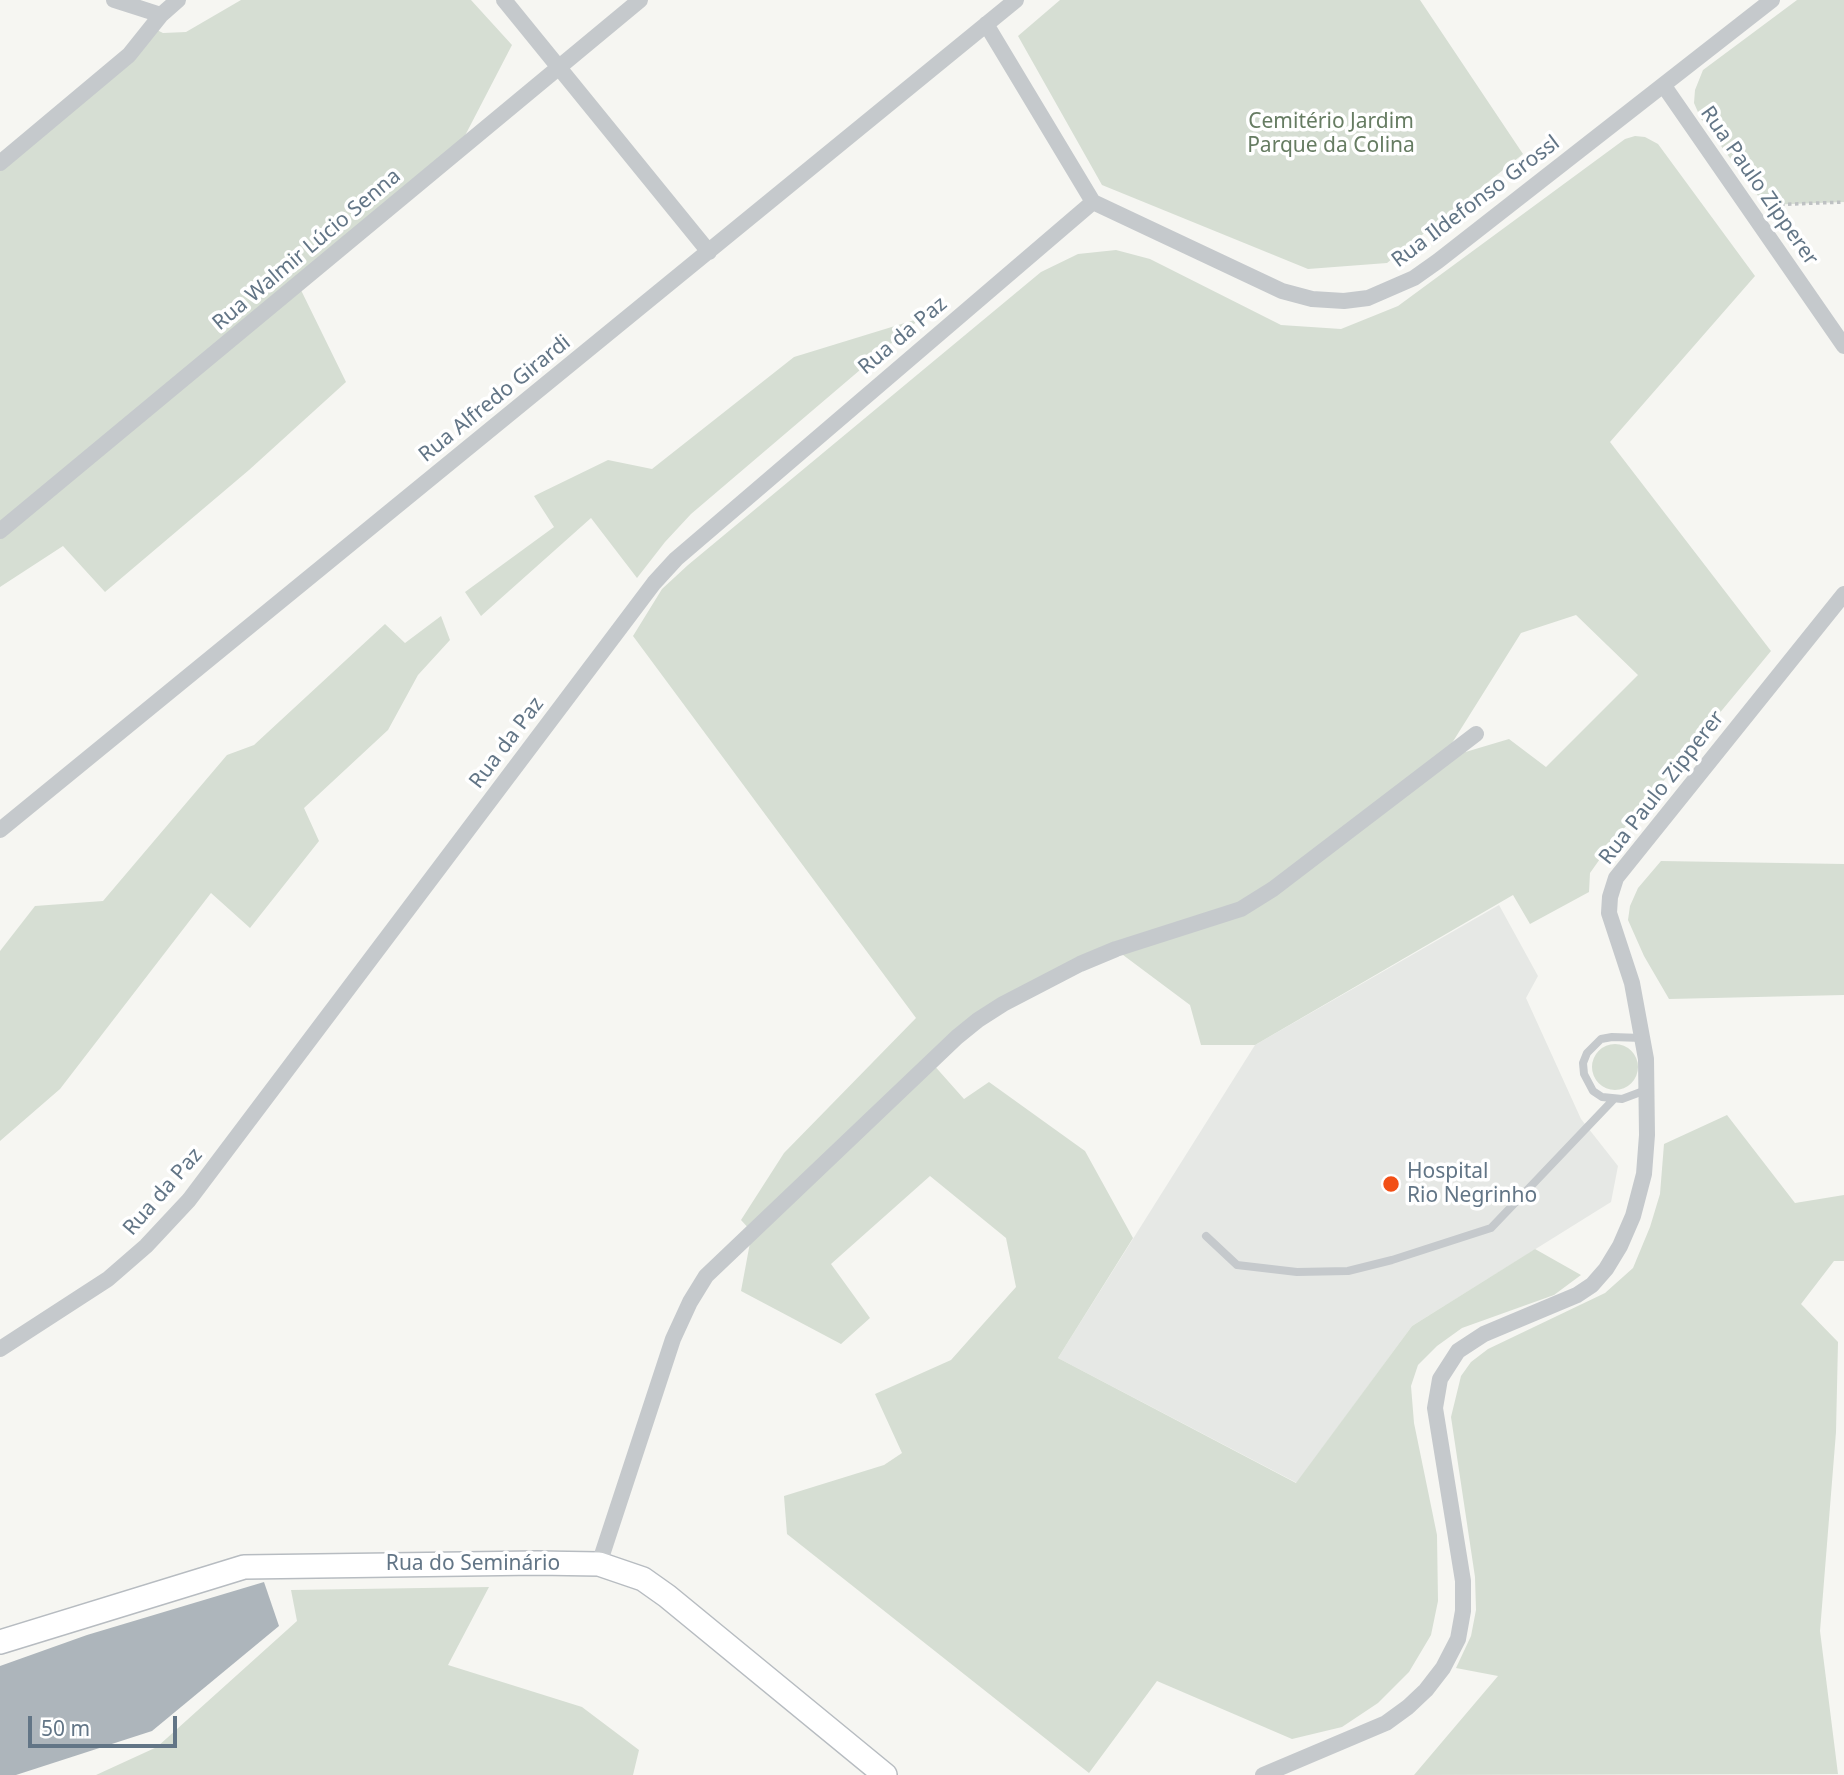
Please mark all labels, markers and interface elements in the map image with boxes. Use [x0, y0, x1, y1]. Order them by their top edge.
street label: Rua Paulo Zipperer [1695, 102, 1823, 270]
park label: Cemitério Jardim Parque da Colina [1247, 109, 1415, 159]
street label: Rua Ildefonso Grossl [1387, 131, 1565, 273]
street label: Rua Walmir Lúcio Senna [208, 164, 406, 336]
street label: Rua da Paz [854, 292, 952, 380]
street label: Rua Alfredo Girardi [414, 330, 576, 468]
street label: Rua da Paz [465, 692, 549, 794]
street label: Rua Paulo Zipperer [1594, 706, 1730, 870]
street label: Rua da Paz [118, 1143, 208, 1241]
place label: Hospital Rio Negrinho [1407, 1159, 1537, 1209]
marker: Hospital Rio Negrinho [1381, 1174, 1401, 1194]
street label: Rua do Seminário [386, 1551, 560, 1577]
scale bar [32, 1702, 180, 1746]
text: 50 m [41, 1714, 90, 1742]

